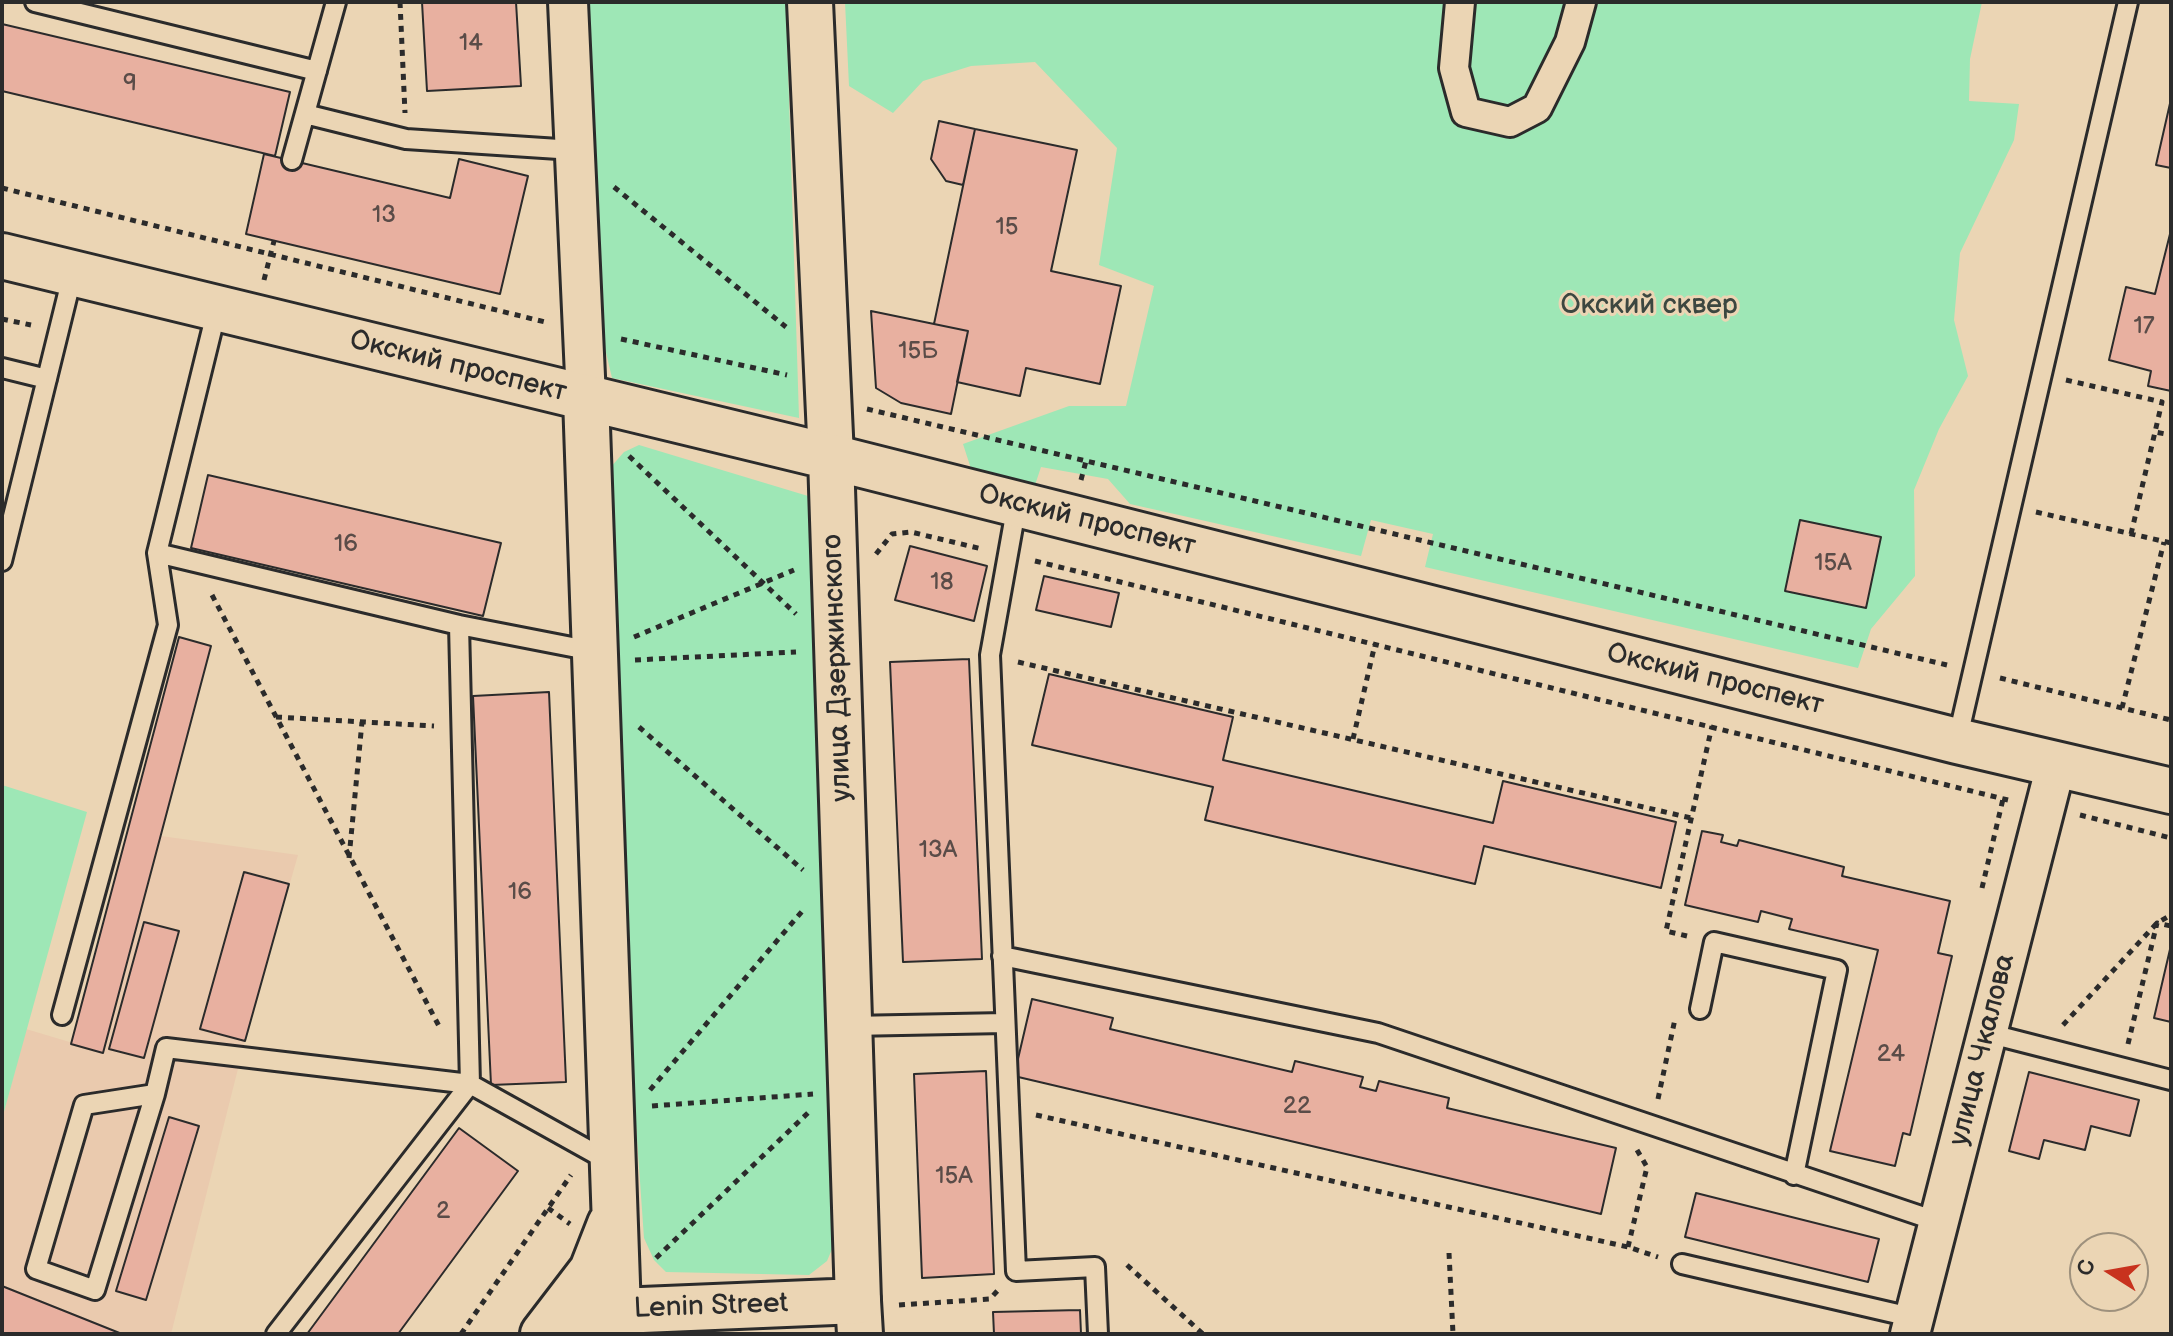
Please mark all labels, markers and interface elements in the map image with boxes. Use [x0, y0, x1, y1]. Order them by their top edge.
house number: 14 [459, 30, 483, 58]
house number: 9 [123, 70, 137, 98]
house number: 13 [372, 202, 396, 230]
house number: 15 [995, 214, 1019, 242]
park label: Окский сквер [1560, 289, 1738, 323]
house number: 17 [2133, 313, 2155, 341]
street label: Окский проспект [346, 324, 570, 410]
house number: 15Б [898, 338, 938, 366]
street label: Окский проспект [975, 478, 1199, 564]
house number: 16 [334, 531, 358, 559]
street label: улица Дзержинского [817, 534, 859, 802]
house number: 15А [1814, 550, 1852, 578]
house number: 18 [930, 569, 954, 597]
street label: Окский проспект [1603, 637, 1827, 723]
house number: 13А [919, 837, 957, 865]
house number: 16 [508, 879, 532, 907]
street label: улица Чкалова [1943, 951, 2023, 1149]
house number: 24 [1877, 1041, 1905, 1069]
house number: 22 [1283, 1093, 1311, 1121]
house number: 15А [935, 1163, 973, 1191]
house number: 2 [436, 1198, 450, 1226]
north arrow [2069, 1232, 2149, 1312]
text: С [2072, 1258, 2102, 1278]
street label: Lenin Street [633, 1288, 789, 1326]

